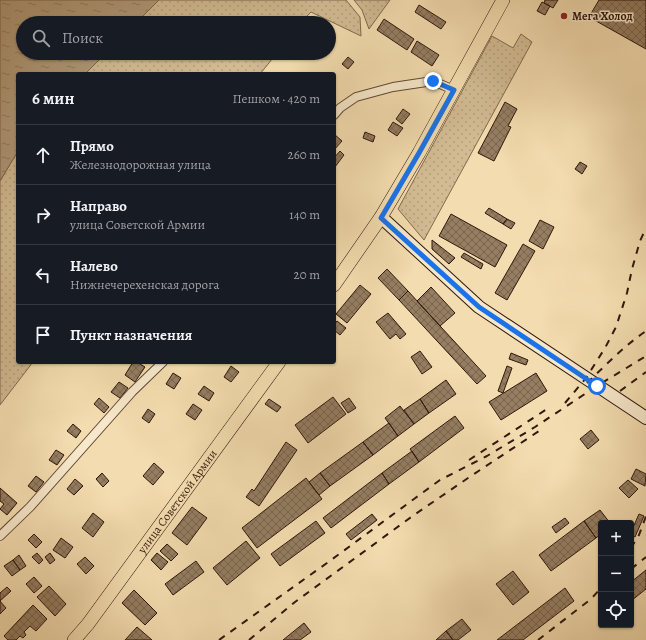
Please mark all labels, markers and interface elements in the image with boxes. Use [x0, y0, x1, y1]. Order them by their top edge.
place label: Мега Холод [572, 8, 633, 24]
marker: Мега Холод [559, 11, 569, 21]
search box [16, 16, 336, 60]
icon: search [30, 27, 52, 49]
text: Поиск [62, 28, 103, 48]
route end [424, 72, 442, 90]
text: 6 мин [32, 87, 74, 110]
text: Пешком · 420 m [233, 90, 320, 107]
text: Прямо [70, 136, 114, 156]
icon: ahead [32, 144, 54, 166]
text: 260 m [287, 146, 320, 163]
text: Железнодорожная улица [70, 156, 211, 173]
text: Направо [70, 196, 127, 216]
icon: right [32, 204, 54, 226]
text: 140 m [289, 206, 320, 223]
text: улица Советской Армии [70, 216, 205, 233]
text: Налево [70, 256, 118, 276]
icon: left [32, 264, 54, 286]
text: 20 m [294, 266, 320, 283]
text: Нижнечерехенская дорога [70, 276, 220, 293]
icon: arrive [32, 324, 54, 346]
text: Пункт назначения [70, 325, 192, 345]
route start [588, 377, 606, 395]
street label: улица Советской Армии [134, 446, 221, 557]
map controls [598, 520, 634, 628]
button: + [598, 520, 634, 556]
button: − [598, 556, 634, 592]
button: locate [598, 592, 634, 628]

